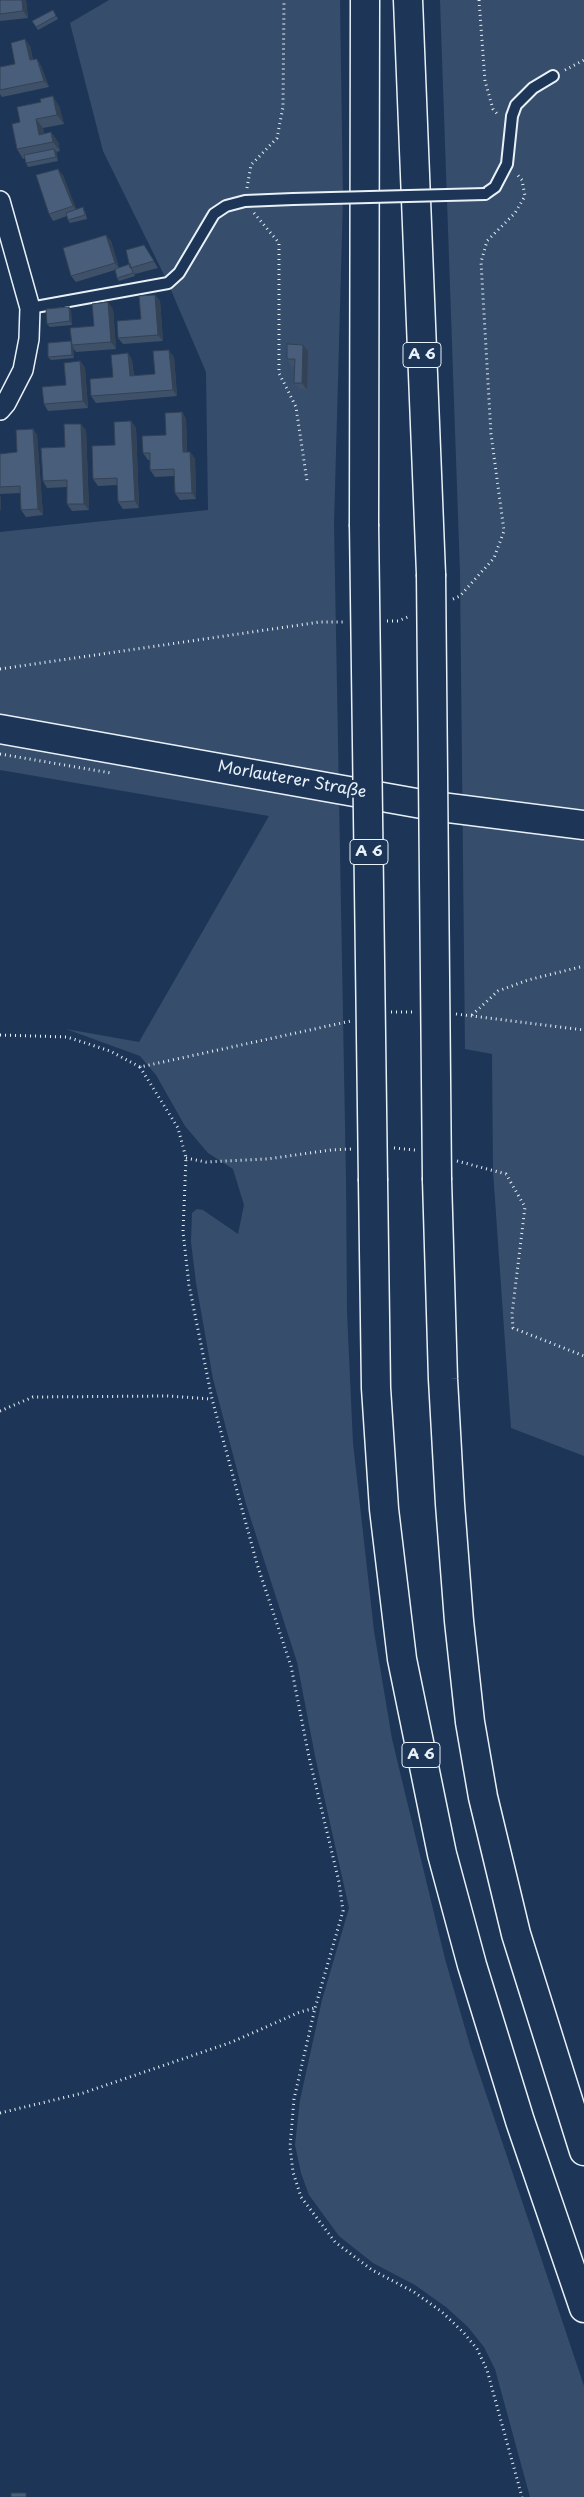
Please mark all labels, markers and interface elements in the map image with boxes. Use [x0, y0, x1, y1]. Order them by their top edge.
road number: A 6 [403, 342, 441, 368]
street label: Morlauterer Straße [216, 757, 368, 803]
road number: A 6 [350, 840, 388, 864]
road number: A 6 [402, 1742, 440, 1768]

